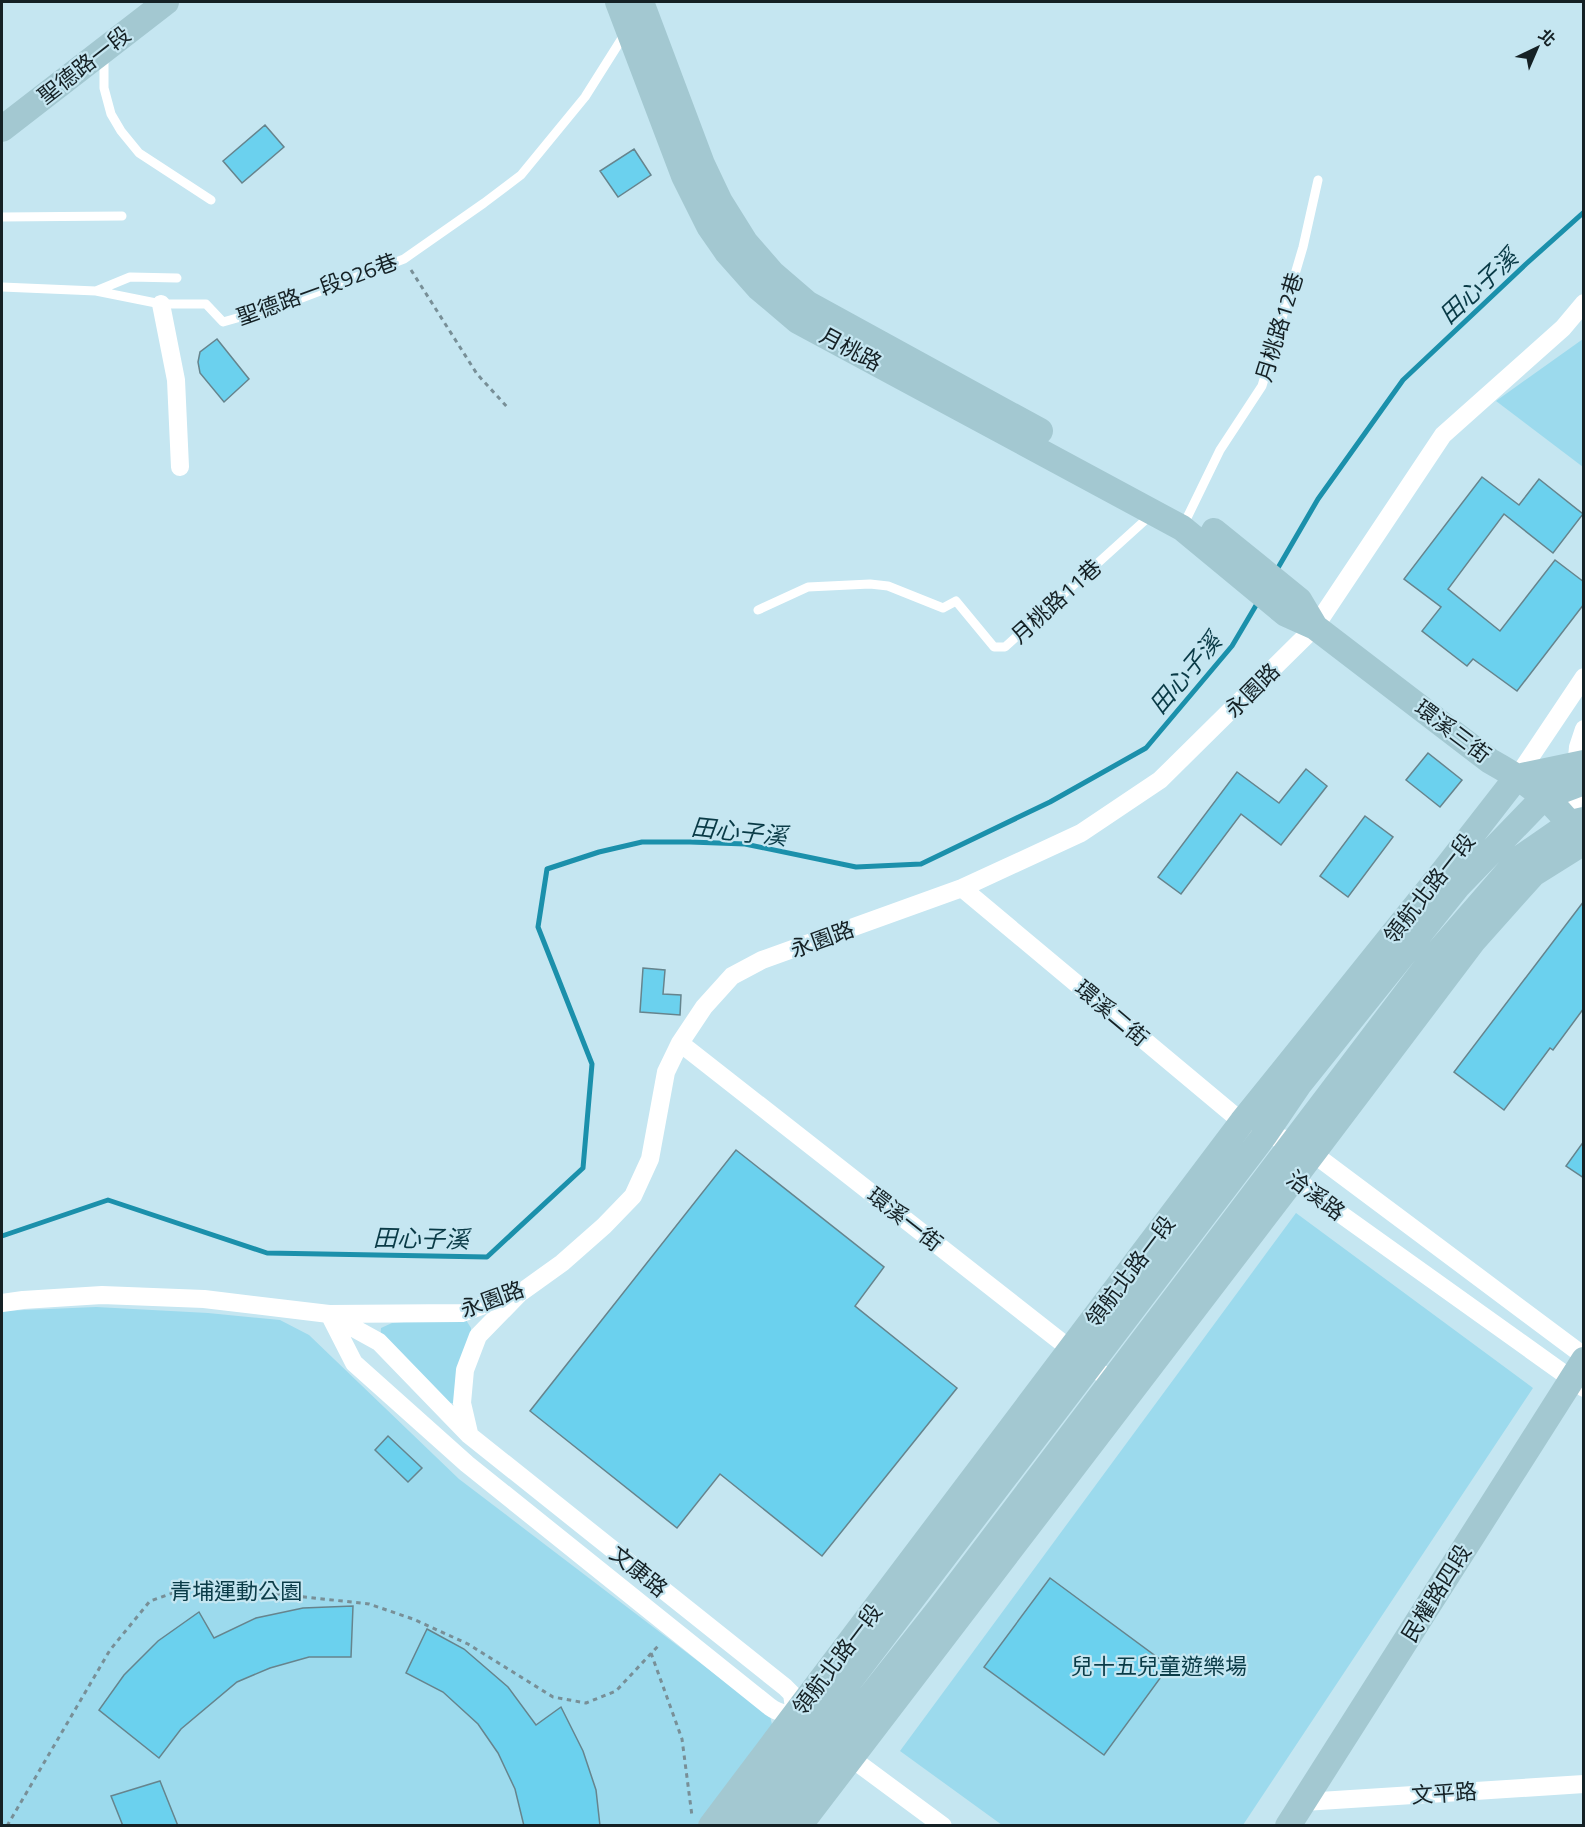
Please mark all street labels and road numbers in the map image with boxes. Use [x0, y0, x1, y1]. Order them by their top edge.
street label: 聖德路一段 [30, 18, 138, 112]
street label: 聖德路一段926巷 [232, 244, 402, 334]
street label: 月桃路12巷 [1246, 268, 1312, 386]
street label: 月桃路 [814, 318, 888, 380]
street label: 月桃路11巷 [1003, 551, 1109, 651]
street label: 永園路 [1217, 655, 1287, 725]
street label: 環溪三街 [1408, 691, 1498, 771]
street label: 領航北路一段 [1375, 826, 1483, 950]
street label: 永園路 [785, 912, 859, 966]
street label: 環溪二街 [1067, 972, 1157, 1054]
street label: 洽溪路 [1279, 1162, 1353, 1228]
street label: 環溪一街 [860, 1179, 950, 1259]
street label: 領航北路一段 [1077, 1208, 1183, 1334]
street label: 永園路 [455, 1272, 529, 1326]
street label: 文康路 [603, 1537, 675, 1605]
street label: 民權路四段 [1392, 1537, 1480, 1649]
street label: 領航北路一段 [784, 1596, 890, 1722]
street label: 文平路 [1410, 1774, 1478, 1812]

